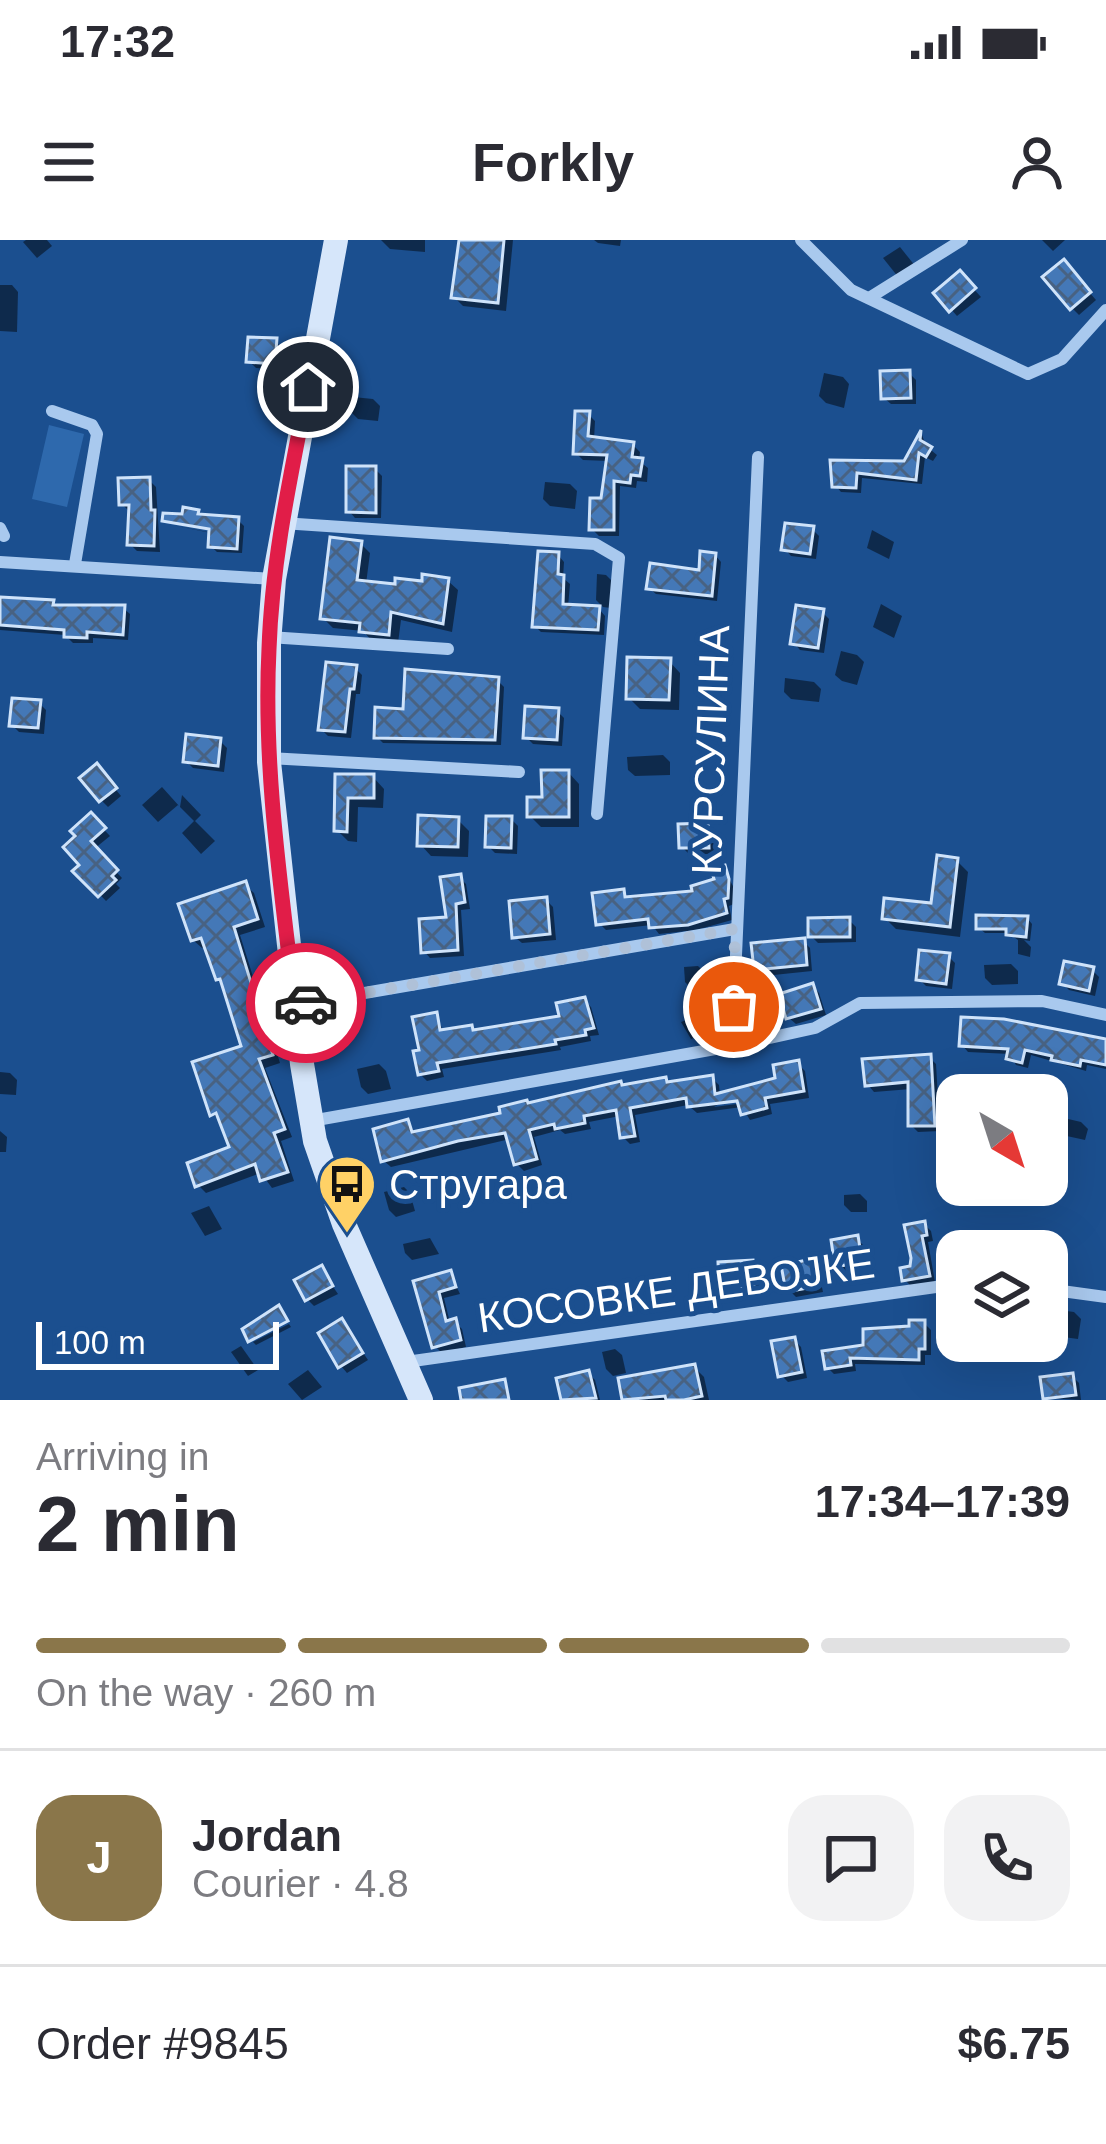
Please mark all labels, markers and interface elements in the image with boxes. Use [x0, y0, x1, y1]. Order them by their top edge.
text: 17:32 [60, 16, 175, 67]
icon: menu [36, 129, 102, 195]
icon: person [1004, 129, 1070, 195]
text: Forkly [472, 132, 634, 192]
pin [257, 336, 359, 438]
icon: home [275, 354, 341, 420]
street label: КУРСУЛИНА [683, 625, 738, 876]
courier [246, 943, 366, 1063]
pin [683, 956, 785, 1058]
icon: car [273, 970, 339, 1036]
icon: bag [701, 974, 767, 1040]
north arrow [936, 1074, 1068, 1206]
map controls [936, 1074, 1068, 1362]
bus stop icon: Стругара [316, 1153, 378, 1235]
place label: Стругара [389, 1161, 568, 1208]
button: layers [936, 1230, 1068, 1362]
street label: КОСОВКЕ ДЕВОЈКЕ [475, 1239, 877, 1342]
scale bar [36, 1316, 279, 1369]
text: 100 m [54, 1324, 146, 1361]
text: Arriving in [36, 1435, 209, 1478]
text: 17:34–17:39 [815, 1476, 1070, 1527]
text: 2 min [36, 1480, 240, 1568]
text: On the way · 260 m [36, 1671, 376, 1714]
button: chat [788, 1795, 914, 1921]
button: phone [944, 1795, 1070, 1921]
text: Jordan [192, 1810, 342, 1861]
text: J [86, 1832, 112, 1883]
text: Courier · 4.8 [192, 1862, 409, 1905]
text: Order #9845 [36, 2018, 289, 2069]
text: $6.75 [957, 2018, 1070, 2069]

